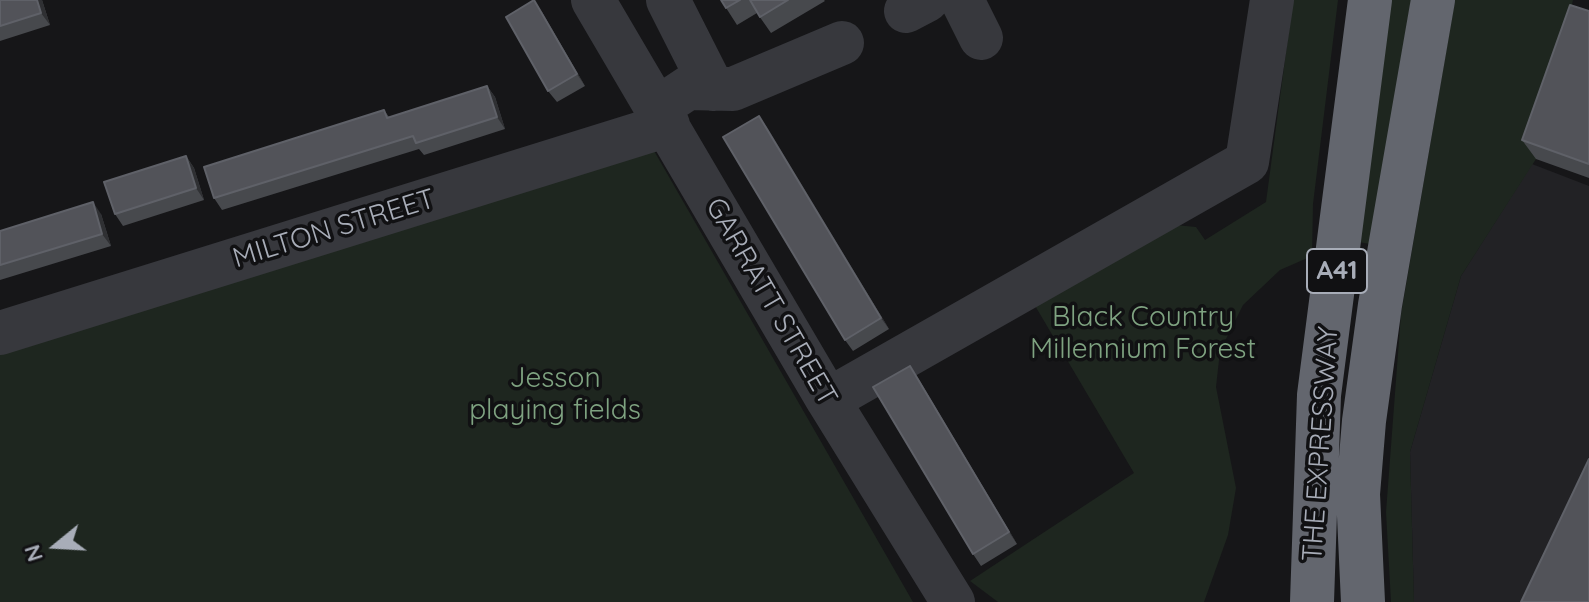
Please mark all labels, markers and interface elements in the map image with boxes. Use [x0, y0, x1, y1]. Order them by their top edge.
street label: MILTON STREET [229, 182, 439, 276]
street label: GARRATT STREET [698, 192, 844, 412]
road number: A41 [1307, 249, 1367, 293]
park label: Black Country Millennium Forest [1030, 301, 1256, 367]
street label: THE EXPRESSWAY [1296, 325, 1346, 563]
park label: Jesson playing fields [469, 362, 641, 428]
north arrow [16, 506, 96, 586]
text: N [17, 541, 49, 565]

